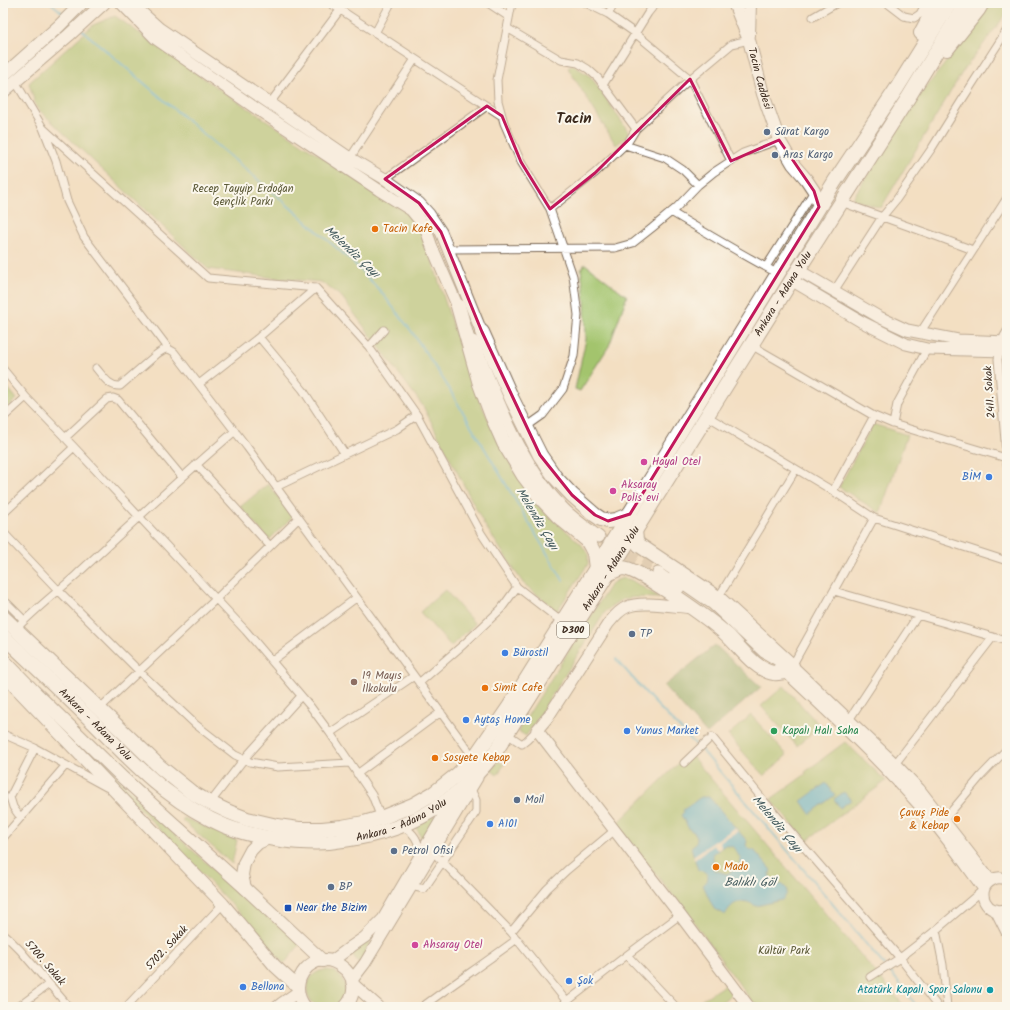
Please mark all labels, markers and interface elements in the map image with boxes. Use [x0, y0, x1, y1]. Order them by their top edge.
street label: Tacin Caddesi [742, 46, 777, 113]
district label: Tacin [556, 107, 592, 131]
place label: Sürat Kargo [775, 123, 829, 141]
marker: Sürat Kargo [762, 127, 772, 137]
place label: Aras Kargo [783, 146, 833, 164]
marker: Aras Kargo [770, 150, 780, 160]
park label: Recep Tayyip Erdoğan Gençlik Parkı [192, 180, 294, 211]
place label: Tacin Kafe [383, 220, 433, 238]
water label: Melendiz Çayı [320, 221, 385, 283]
marker: Tacin Kafe [370, 224, 380, 234]
street label: Ankara - Adana Yolu [750, 247, 817, 340]
street label: 2411. Sokak [979, 364, 1001, 419]
place label: Hayal Otel [652, 453, 701, 471]
marker: Hayal Otel [639, 457, 649, 467]
place label: BİM [962, 468, 981, 486]
marker: BİM [984, 472, 994, 482]
place label: Aksaray Polis evi [621, 476, 659, 507]
water label: Melendiz Çayı [511, 484, 564, 555]
marker: Aksaray Polis evi [608, 486, 618, 496]
street label: Ankara - Adana Yolu [578, 522, 645, 615]
road number: D300 [557, 622, 589, 638]
place label: TP [640, 625, 653, 643]
marker: TP [627, 629, 637, 639]
place label: Bürostil [513, 644, 548, 662]
marker: Bürostil [500, 648, 510, 658]
place label: 19 Mayıs İlkokulu [362, 667, 402, 698]
marker: 19 Mayıs İlkokulu [349, 677, 359, 687]
place label: Simit Cafe [493, 679, 542, 697]
marker: Simit Cafe [480, 683, 490, 693]
street label: Ankara - Adana Yolu [54, 684, 137, 766]
place label: Aytaş Home [474, 711, 530, 729]
marker: Aytaş Home [461, 715, 471, 725]
place label: Yunus Market [635, 722, 699, 740]
place label: Kapalı Halı Saha [782, 722, 859, 740]
marker: Yunus Market [622, 726, 632, 736]
marker: Kapalı Halı Saha [769, 726, 779, 736]
place label: Sosyete Kebap [443, 749, 511, 767]
marker: Sosyete Kebap [430, 753, 440, 763]
place label: Moil [525, 791, 544, 809]
water label: Melendiz Çayı [747, 791, 807, 858]
street label: Ankara - Adana Yolu [354, 794, 452, 847]
marker: Moil [512, 795, 522, 805]
place label: Çavuş Pide & Kebap [899, 804, 950, 835]
marker: Çavuş Pide & Kebap [952, 814, 962, 824]
place label: A101 [498, 815, 517, 833]
marker: A101 [485, 819, 495, 829]
place label: Petrol Ofisi [402, 842, 453, 860]
marker: Petrol Ofisi [389, 846, 399, 856]
place label: Mado [724, 858, 748, 876]
marker: Mado [711, 862, 721, 872]
water label: Balıklı Göl [724, 873, 778, 892]
place label: BP [339, 878, 353, 896]
marker: BP [326, 882, 336, 892]
place label: Near the Bizim [296, 899, 367, 917]
marker: Near the Bizim [283, 903, 293, 913]
street label: 5702. Sokak [141, 921, 193, 975]
street label: 5700. Sokak [20, 936, 70, 990]
place label: Ahsaray Otel [423, 936, 483, 954]
marker: Ahsaray Otel [410, 940, 420, 950]
park label: Kültür Park [758, 942, 811, 960]
place label: Şok [577, 972, 594, 990]
marker: Şok [564, 976, 574, 986]
place label: Bellona [251, 978, 284, 996]
place label: Atatürk Kapalı Spor Salonu [857, 981, 983, 999]
marker: Bellona [238, 982, 248, 992]
marker: Atatürk Kapalı Spor Salonu [985, 985, 995, 995]

